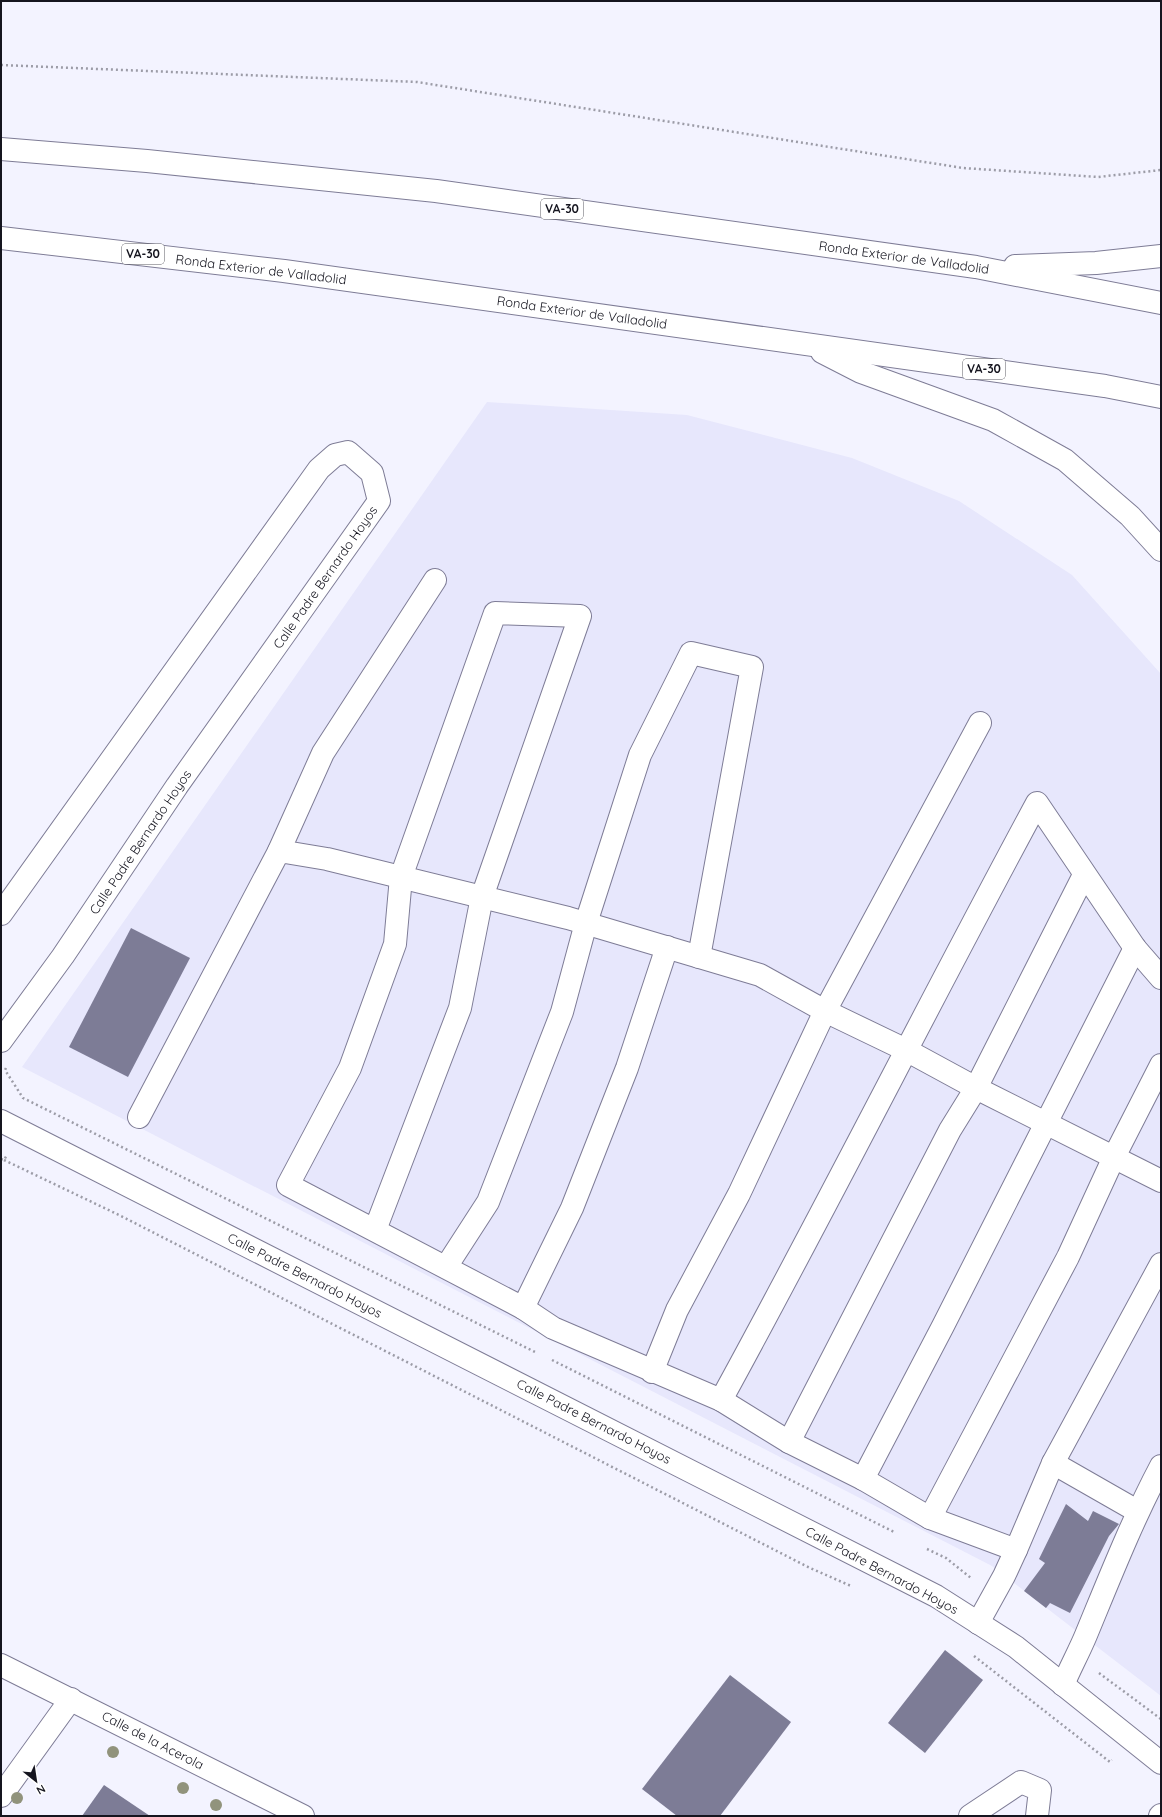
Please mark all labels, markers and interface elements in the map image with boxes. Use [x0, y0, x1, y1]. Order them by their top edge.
road number: VA-30 [541, 199, 583, 219]
street label: Ronda Exterior de Valladolid [818, 237, 990, 277]
road number: VA-30 [122, 244, 164, 264]
street label: Ronda Exterior de Valladolid [175, 251, 347, 287]
street label: Ronda Exterior de Valladolid [496, 292, 668, 332]
road number: VA-30 [963, 359, 1005, 379]
street label: Calle Padre Bernardo Hoyos [269, 502, 381, 652]
street label: Calle Padre Bernardo Hoyos [86, 767, 194, 917]
street label: Calle Padre Bernardo Hoyos [225, 1229, 385, 1321]
street label: Calle Padre Bernardo Hoyos [514, 1375, 674, 1467]
street label: Calle Padre Bernardo Hoyos [803, 1523, 961, 1617]
street label: Calle de la Acerola [99, 1707, 207, 1773]
north arrow [16, 1761, 56, 1801]
text: N [34, 1782, 48, 1798]

